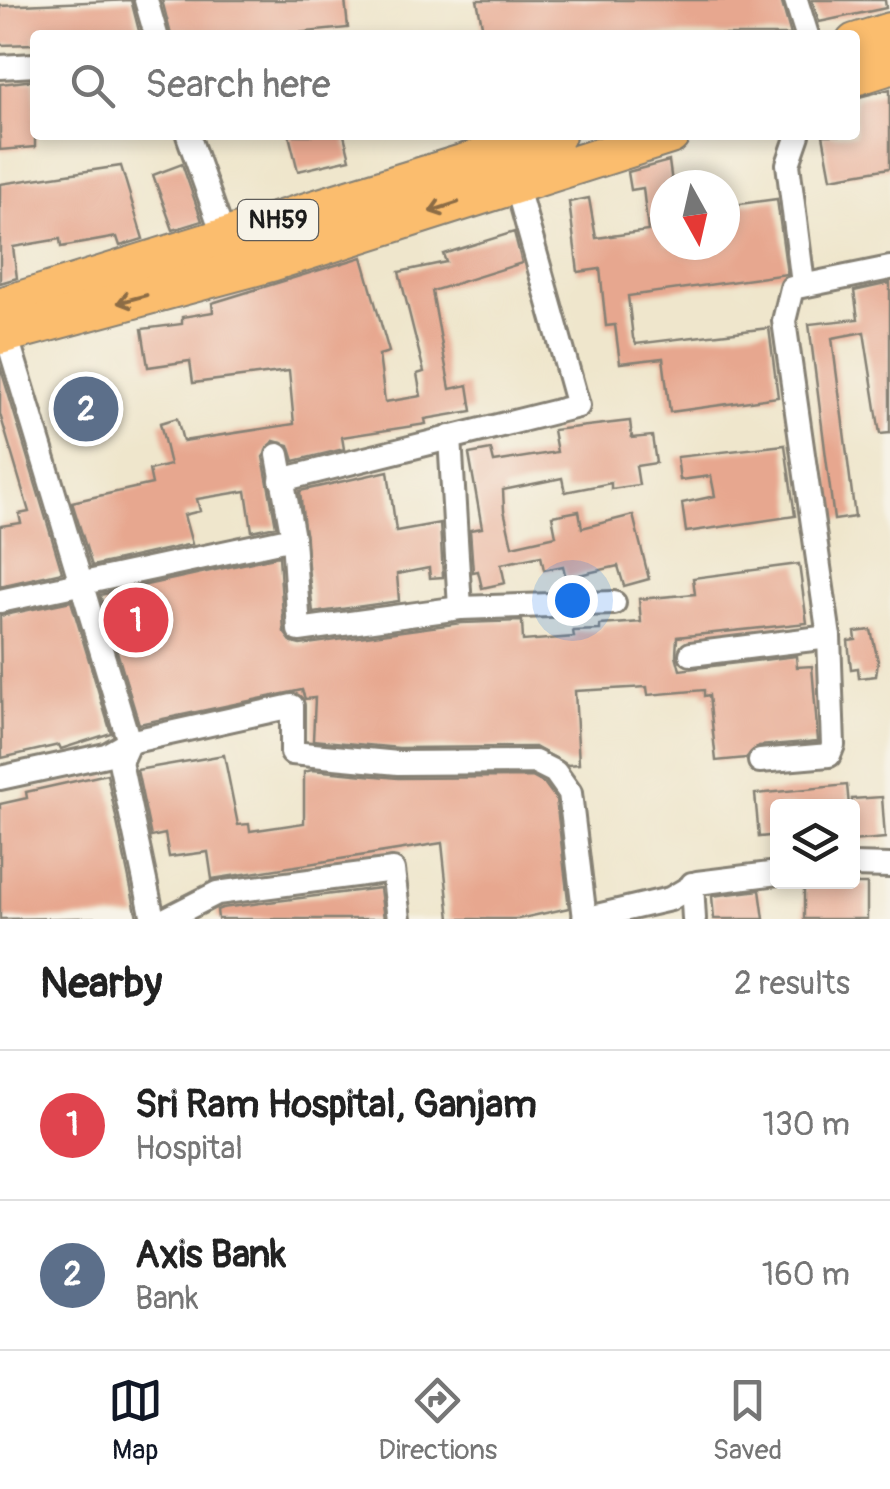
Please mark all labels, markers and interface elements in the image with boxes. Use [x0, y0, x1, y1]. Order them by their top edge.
search box [30, 30, 860, 140]
icon: search [65, 58, 120, 113]
text: Search here [145, 61, 331, 109]
north arrow [650, 170, 740, 260]
one-way arrow [429, 199, 460, 217]
road number: NH59 [238, 200, 318, 240]
one-way arrow [117, 291, 148, 310]
pin: 2 [54, 372, 118, 446]
your location [547, 575, 598, 626]
pin: 1 [104, 582, 168, 658]
map controls [770, 799, 860, 889]
button: layers [770, 799, 860, 889]
text: Nearby [40, 958, 162, 1010]
text: 2 results [734, 964, 850, 1004]
text: Sri Ram Hospital, Ganjam [135, 1081, 537, 1129]
text: 1 [66, 1105, 79, 1145]
text: 130 m [762, 1105, 850, 1145]
text: Hospital [135, 1129, 243, 1169]
text: Axis Bank [135, 1231, 286, 1279]
text: 2 [64, 1255, 81, 1295]
text: 160 m [762, 1255, 850, 1295]
text: Bank [135, 1279, 199, 1319]
tab: Map [108, 1373, 163, 1468]
tab: Directions [378, 1373, 497, 1468]
tab: Saved [713, 1373, 782, 1468]

